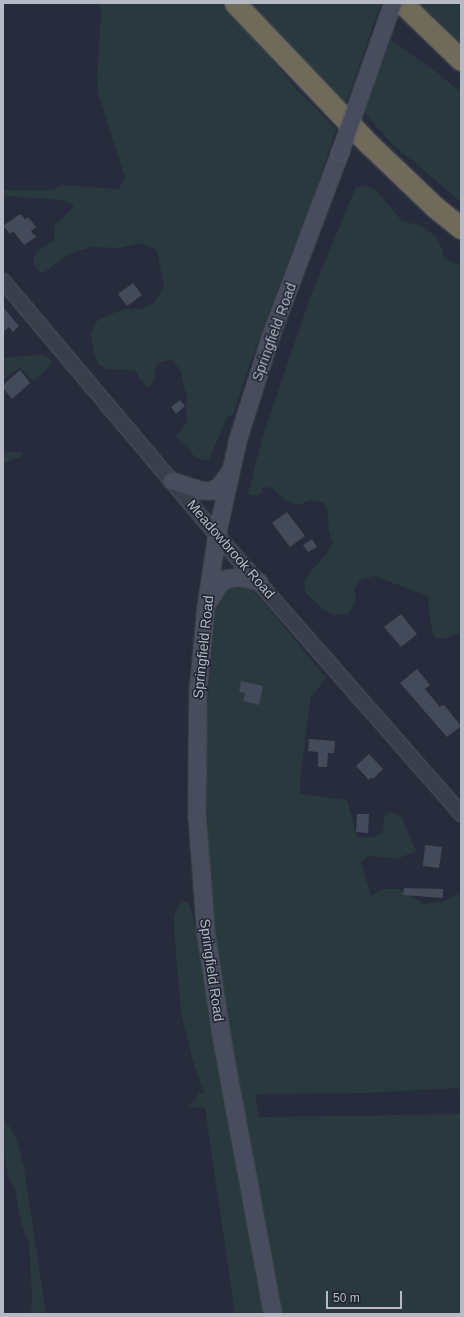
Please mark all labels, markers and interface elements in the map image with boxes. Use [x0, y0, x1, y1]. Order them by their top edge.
street label: Springfield Road [248, 280, 300, 384]
street label: Meadowbrook Road [184, 496, 278, 602]
street label: Springfield Road [189, 595, 217, 699]
street label: Springfield Road [196, 918, 228, 1022]
scale bar [328, 1283, 404, 1309]
text: 50 m [333, 1291, 360, 1305]

